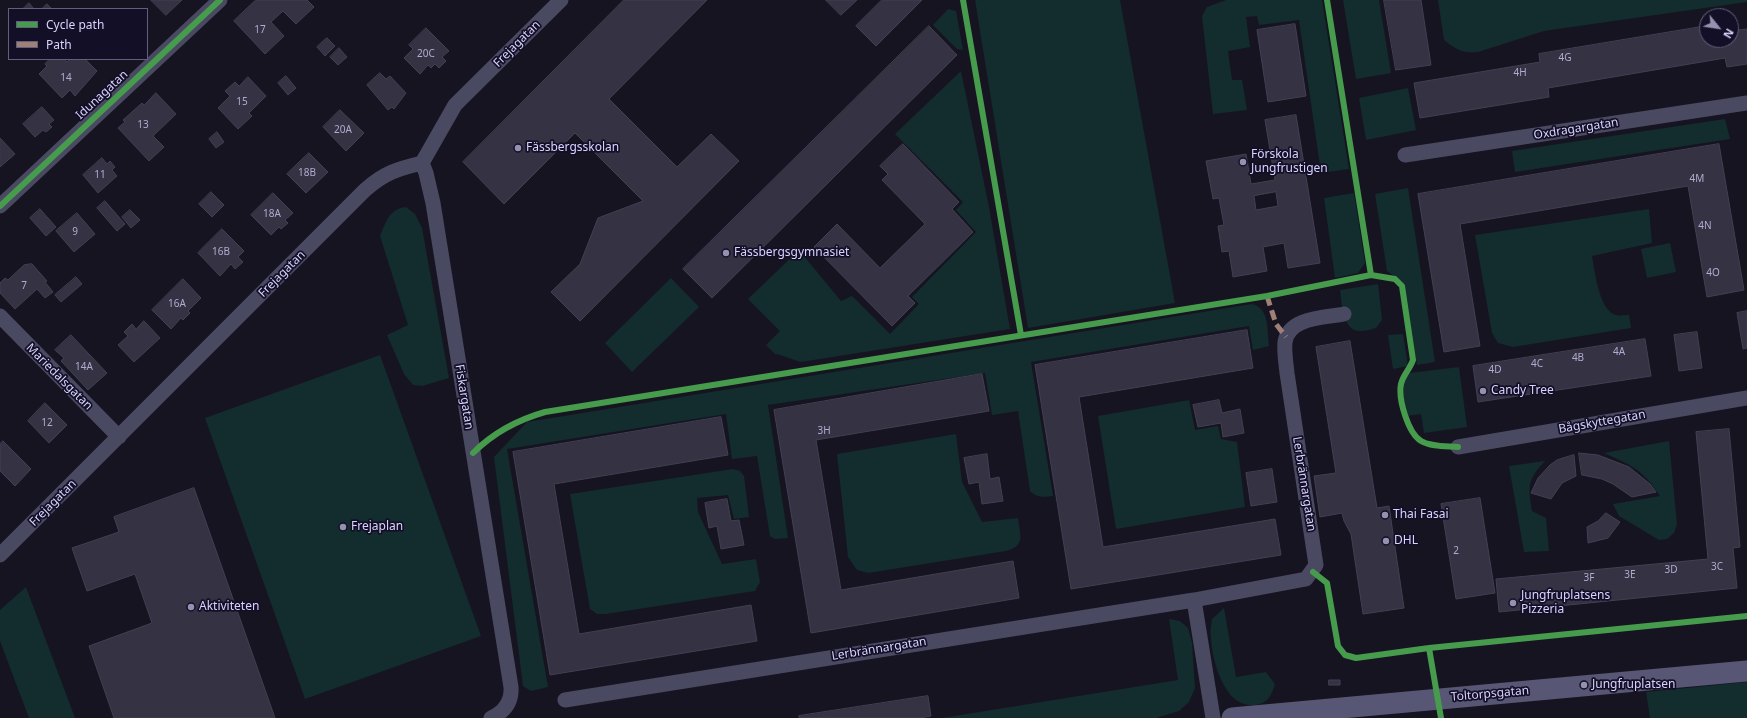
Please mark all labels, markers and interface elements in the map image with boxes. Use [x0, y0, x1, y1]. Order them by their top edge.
legend [8, 8, 148, 60]
north arrow [1699, 8, 1739, 48]
text: Cycle path [46, 16, 104, 33]
street label: Frejagatan [491, 18, 543, 70]
house number: 17 [254, 24, 266, 36]
text: N [1720, 26, 1738, 41]
text: Path [46, 36, 72, 53]
house number: 20C [417, 48, 435, 60]
house number: 4G [1559, 52, 1571, 64]
street label: Idunagatan [73, 67, 131, 123]
house number: 4H [1513, 67, 1527, 79]
house number: 14 [60, 72, 72, 84]
house number: 15 [236, 96, 248, 108]
street label: Oxdragargatan [1532, 115, 1620, 143]
house number: 13 [137, 119, 149, 131]
house number: 20A [334, 124, 352, 136]
place label: Fässbergsskolan [526, 141, 619, 155]
marker: Fässbergsskolan [513, 143, 523, 153]
place label: Förskola Jungfrustigen [1251, 148, 1328, 176]
marker: Förskola Jungfrustigen [1238, 157, 1248, 167]
house number: 18B [298, 167, 316, 179]
house number: 11 [94, 169, 106, 181]
house number: 4M [1690, 173, 1704, 185]
house number: 18A [263, 208, 281, 220]
house number: 4N [1698, 220, 1712, 232]
house number: 9 [72, 226, 78, 238]
house number: 16B [212, 246, 230, 258]
place label: Fässbergsgymnasiet [734, 246, 849, 260]
street label: Frejagatan [256, 248, 308, 300]
marker: Fässbergsgymnasiet [721, 248, 731, 258]
house number: 4O [1706, 267, 1720, 279]
house number: 7 [21, 280, 27, 292]
house number: 16A [168, 298, 186, 310]
street label: Mariedalsgatan [23, 341, 95, 413]
house number: 4A [1613, 346, 1625, 358]
house number: 4B [1572, 352, 1584, 364]
house number: 4C [1531, 358, 1543, 370]
house number: 14A [75, 361, 93, 373]
street label: Fiskargatan [452, 363, 476, 431]
house number: 4D [1488, 364, 1502, 376]
place label: Candy Tree [1491, 384, 1554, 398]
marker: Candy Tree [1478, 386, 1488, 396]
street label: Bågskyttegatan [1557, 407, 1647, 437]
house number: 12 [41, 417, 53, 429]
house number: 3H [817, 425, 831, 437]
street label: Lerbrännargatan [1289, 436, 1319, 532]
street label: Frejagatan [27, 477, 79, 529]
place label: Thai Fasai [1393, 508, 1449, 522]
marker: Thai Fasai [1380, 510, 1390, 520]
place label: Frejaplan [351, 520, 403, 534]
marker: Frejaplan [338, 522, 348, 532]
place label: DHL [1394, 534, 1418, 548]
marker: DHL [1381, 536, 1391, 546]
house number: 2 [1453, 545, 1459, 557]
house number: 3C [1711, 561, 1723, 573]
house number: 3D [1664, 564, 1678, 576]
house number: 3E [1624, 569, 1636, 581]
house number: 3F [1584, 572, 1594, 584]
place label: Jungfruplatsens Pizzeria [1521, 589, 1610, 617]
marker: Jungfruplatsens Pizzeria [1508, 598, 1518, 608]
place label: Aktiviteten [199, 600, 259, 614]
marker: Aktiviteten [186, 602, 196, 612]
street label: Lerbrännargatan [831, 634, 927, 664]
place label: Jungfruplatsen [1592, 678, 1675, 692]
marker: Jungfruplatsen [1579, 680, 1589, 690]
street label: Toltorpsgatan [1450, 683, 1530, 705]

